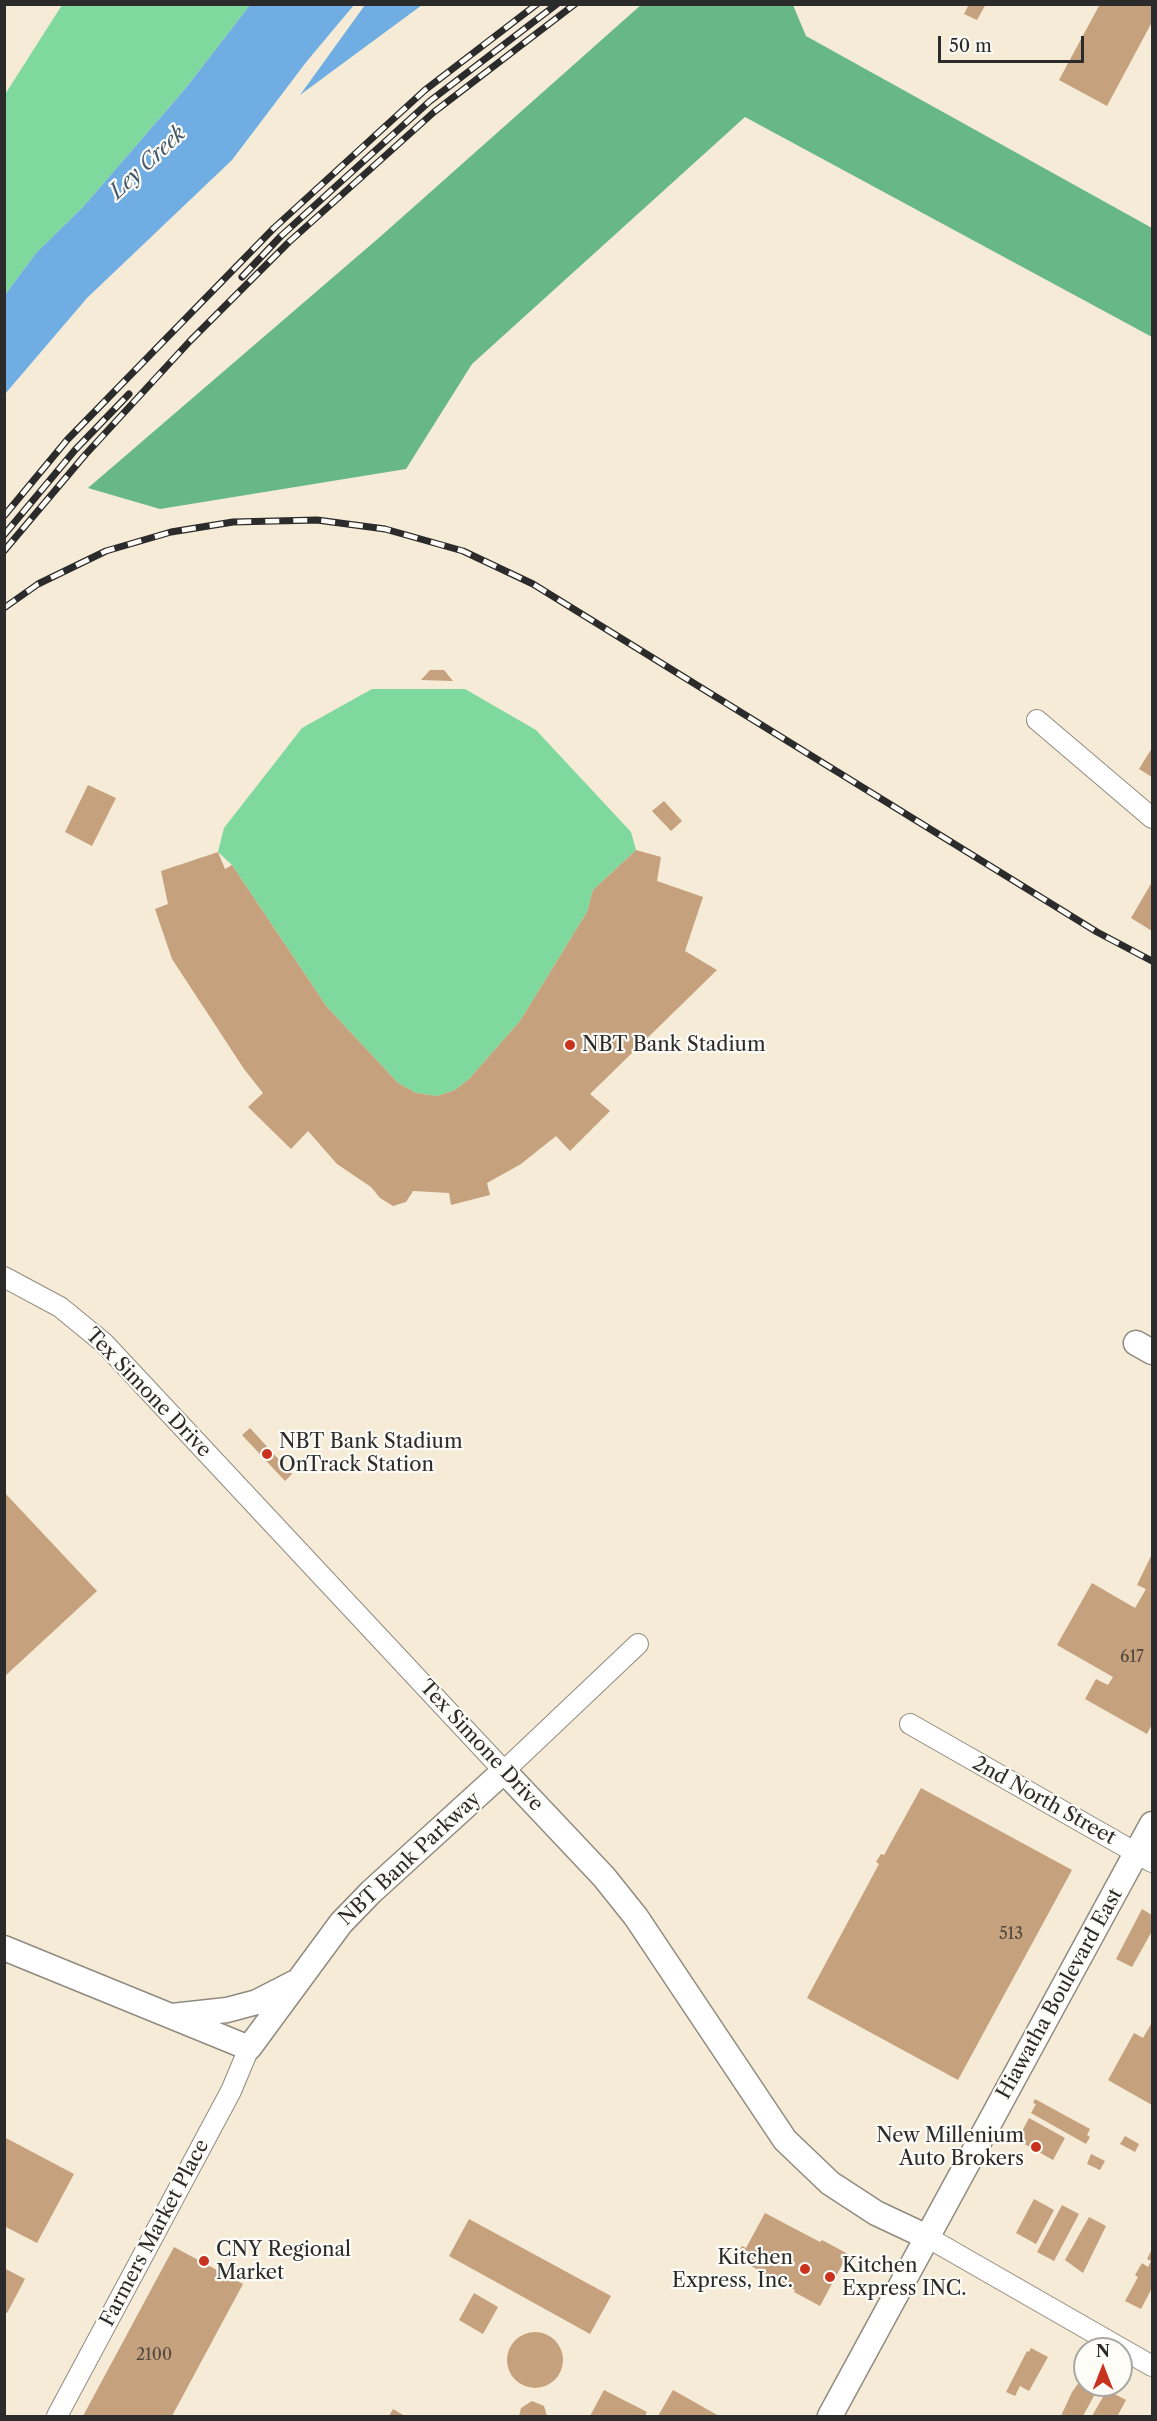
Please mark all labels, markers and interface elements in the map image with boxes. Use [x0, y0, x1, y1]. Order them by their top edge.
scale bar [941, 24, 1086, 62]
text: 50 m [949, 35, 992, 57]
water label: Ley Creek [105, 122, 191, 204]
place label: NBT Bank Stadium [582, 1033, 766, 1057]
marker: NBT Bank Stadium [563, 1038, 577, 1052]
street label: Tex Simone Drive [80, 1323, 216, 1463]
place label: NBT Bank Stadium OnTrack Station [279, 1430, 463, 1477]
marker: NBT Bank Stadium OnTrack Station [260, 1447, 274, 1461]
house number: 617 [1120, 1647, 1144, 1667]
street label: Tex Simone Drive [414, 1676, 548, 1816]
street label: 2nd North Street [968, 1752, 1120, 1850]
street label: NBT Bank Parkway [334, 1787, 486, 1931]
street label: Hiawatha Boulevard East [992, 1885, 1128, 2103]
house number: 513 [999, 1924, 1023, 1944]
place label: New Millenium Auto Brokers [876, 2124, 1024, 2171]
street label: Farmers Market Place [96, 2135, 214, 2331]
marker: New Millenium Auto Brokers [1029, 2140, 1043, 2154]
place label: CNY Regional Market [216, 2238, 351, 2285]
place label: Kitchen Express, Inc. [672, 2246, 793, 2293]
marker: CNY Regional Market [197, 2254, 211, 2268]
place label: Kitchen Express INC. [842, 2254, 966, 2301]
marker: Kitchen Express, Inc. [798, 2262, 812, 2276]
marker: Kitchen Express INC. [823, 2270, 837, 2284]
north arrow [1073, 2337, 1133, 2397]
text: N [1096, 2341, 1110, 2361]
house number: 2100 [136, 2345, 172, 2365]

